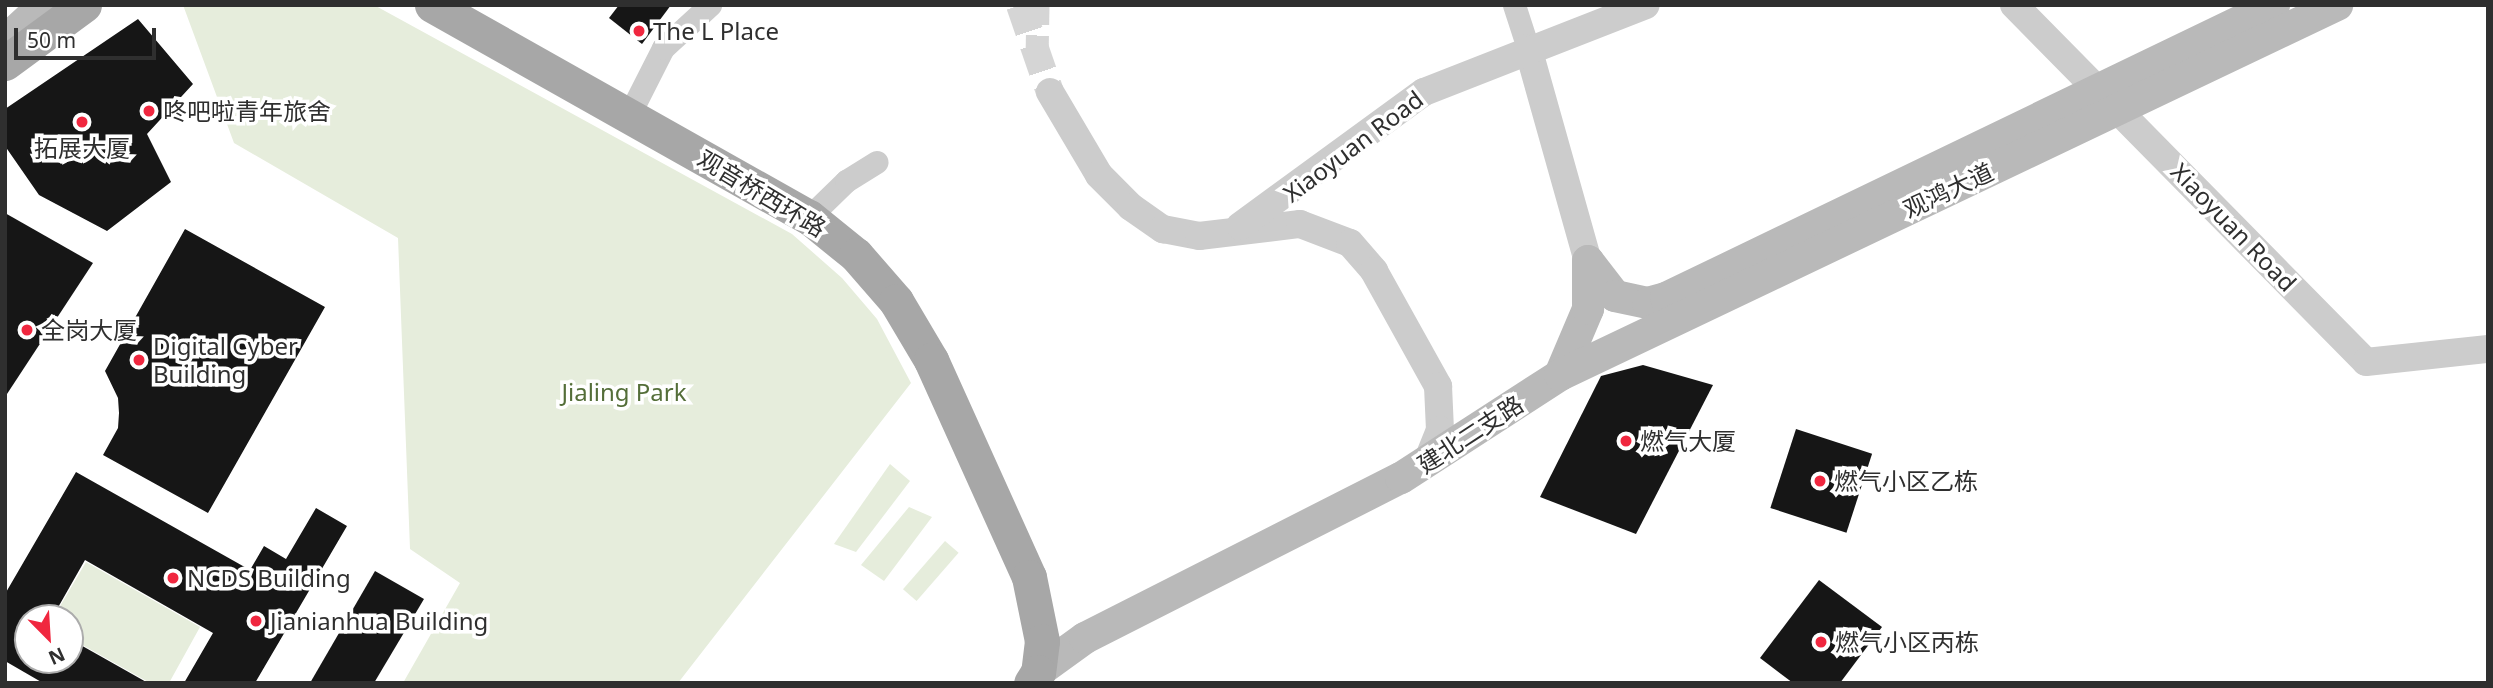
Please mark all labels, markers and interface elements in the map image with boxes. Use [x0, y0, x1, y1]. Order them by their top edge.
scale bar [18, 14, 159, 58]
place label: The L Place [653, 17, 779, 45]
marker: The L Place [631, 23, 647, 39]
text: 50 m [27, 26, 76, 54]
street label: Xiaoyuan Road [1278, 84, 1428, 208]
place label: 咚吧啦青年旅舍 [163, 97, 331, 125]
marker: 咚吧啦青年旅舍 [141, 103, 157, 119]
marker: 拓展大厦 [74, 114, 90, 130]
place label: 拓展大厦 [34, 134, 130, 162]
street label: 观音桥西环路 [693, 144, 831, 242]
street label: 观鸿大道 [1898, 157, 1998, 223]
street label: Xiaoyuan Road [2166, 157, 2302, 297]
place label: 全岗大厦 [41, 316, 137, 344]
marker: 全岗大厦 [19, 322, 35, 338]
place label: Digital Cyber Building [153, 332, 298, 388]
marker: Digital Cyber Building [131, 352, 147, 368]
park label: Jialing Park [561, 378, 687, 406]
street label: 建北二支路 [1412, 389, 1528, 479]
place label: 燃气大厦 [1640, 427, 1736, 455]
marker: 燃气大厦 [1618, 433, 1634, 449]
place label: 燃气小区乙栋 [1834, 467, 1978, 495]
marker: 燃气小区乙栋 [1812, 473, 1828, 489]
place label: NCDS Building [187, 564, 351, 592]
marker: NCDS Building [165, 570, 181, 586]
north arrow [14, 604, 84, 674]
place label: Jianianhua Building [270, 607, 488, 635]
marker: Jianianhua Building [248, 613, 264, 629]
place label: 燃气小区丙栋 [1835, 628, 1979, 656]
marker: 燃气小区丙栋 [1813, 634, 1829, 650]
text: N [44, 641, 69, 671]

